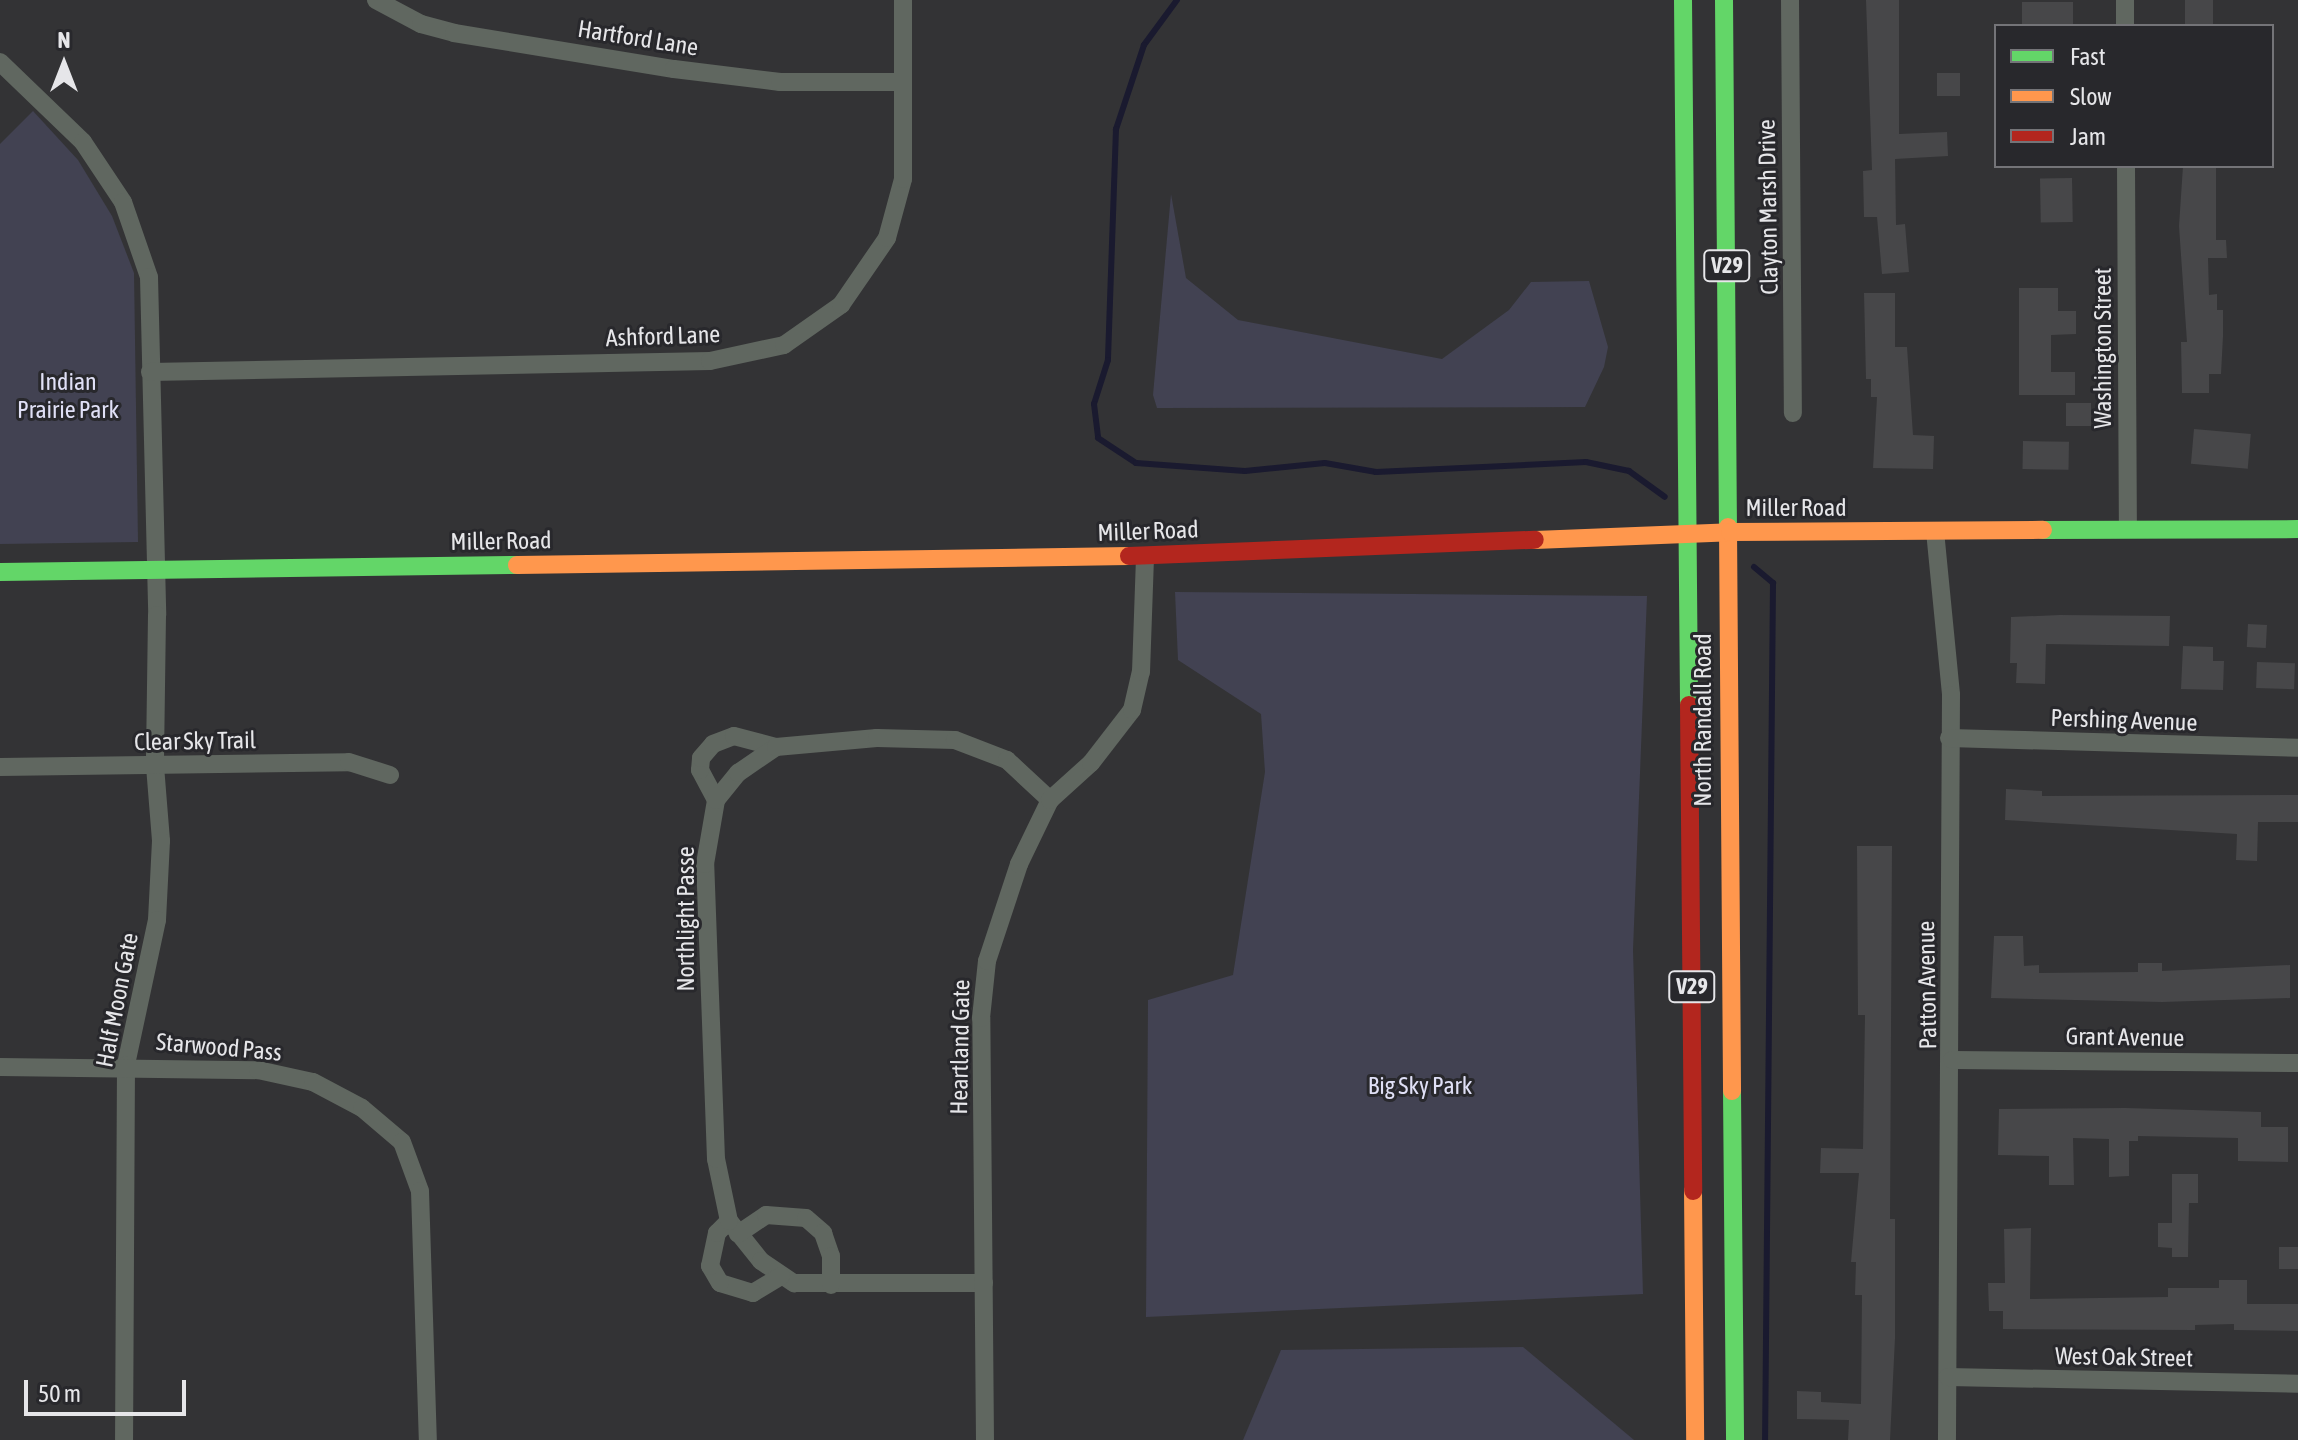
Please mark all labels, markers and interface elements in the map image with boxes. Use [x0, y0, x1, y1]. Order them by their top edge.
street label: Hartford Lane [576, 14, 700, 62]
north arrow [24, 24, 104, 104]
legend [1994, 24, 2274, 168]
text: N [58, 27, 70, 53]
text: Fast [2070, 43, 2106, 70]
text: Slow [2070, 83, 2112, 110]
street label: Clayton Marsh Drive [1752, 119, 1784, 295]
text: Jam [2070, 123, 2106, 150]
road number: V29 [1703, 248, 1751, 284]
street label: Washington Street [2089, 268, 2117, 428]
street label: Ashford Lane [605, 320, 721, 352]
park label: Indian Prairie Park [17, 368, 119, 424]
street label: Miller Road [1745, 494, 1847, 522]
street label: Miller Road [1097, 515, 1199, 547]
street label: Miller Road [450, 526, 552, 556]
street label: North Randall Road [1689, 633, 1717, 807]
street label: Pershing Avenue [2050, 703, 2198, 737]
street label: Clear Sky Trail [134, 726, 256, 756]
street label: Northlight Passe [672, 846, 700, 992]
street label: Patton Avenue [1911, 920, 1943, 1050]
street label: Half Moon Gate [90, 930, 144, 1070]
road number: V29 [1668, 969, 1716, 1005]
street label: Heartland Gate [944, 979, 976, 1115]
street label: Grant Avenue [2065, 1022, 2185, 1052]
street label: Starwood Pass [155, 1027, 283, 1067]
park label: Big Sky Park [1368, 1072, 1472, 1100]
street label: West Oak Street [2055, 1341, 2193, 1373]
scale bar [28, 1364, 190, 1414]
text: 50 m [38, 1380, 81, 1407]

